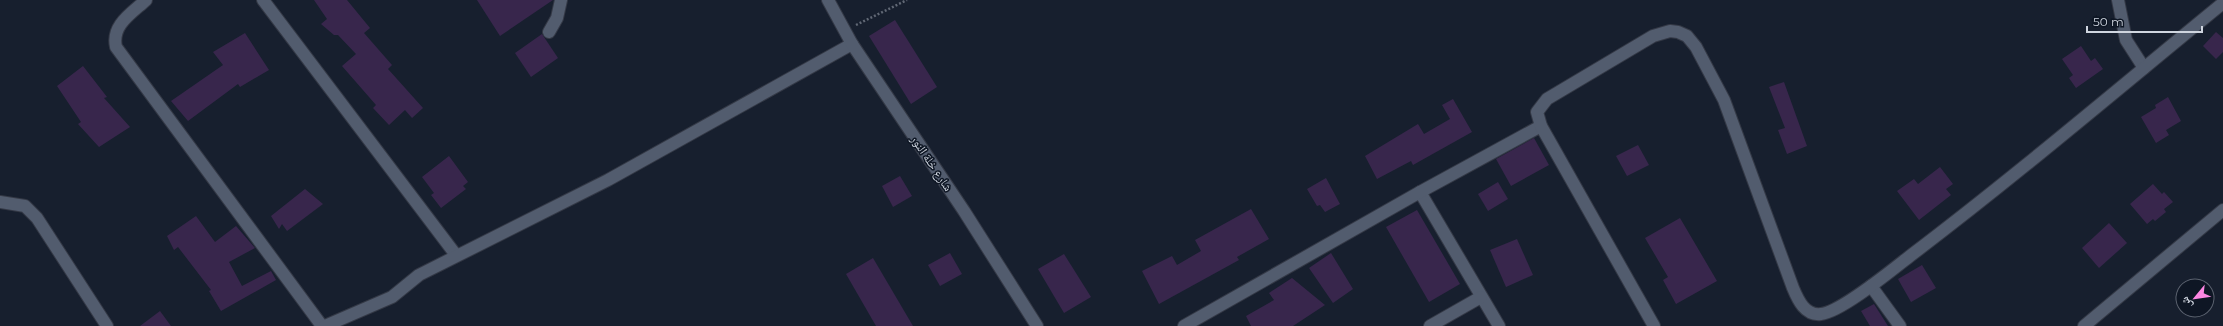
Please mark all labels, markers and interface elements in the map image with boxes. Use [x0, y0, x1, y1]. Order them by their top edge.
scale bar [2087, 8, 2202, 34]
text: 50 m [2093, 14, 2124, 29]
street label: شارع خلة النور [906, 131, 956, 194]
north arrow [2175, 278, 2215, 318]
text: ش [2177, 294, 2196, 311]

